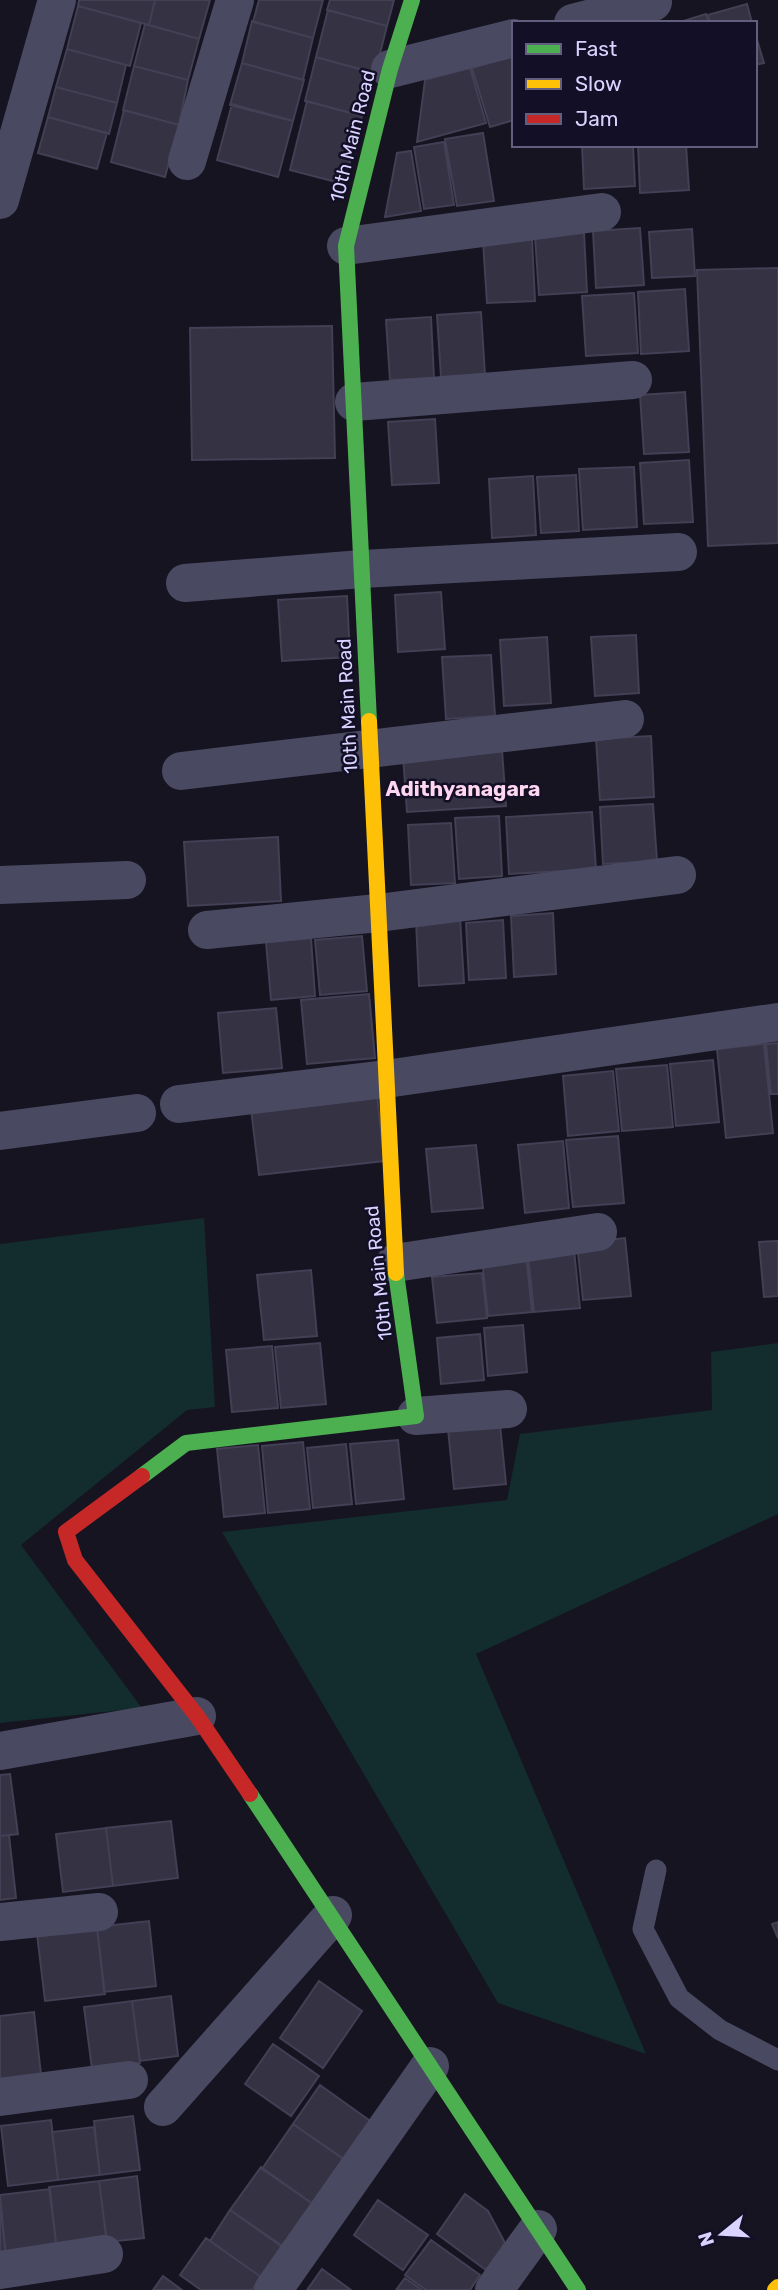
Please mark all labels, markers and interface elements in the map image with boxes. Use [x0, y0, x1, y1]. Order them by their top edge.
legend [512, 21, 757, 147]
text: Fast [575, 36, 617, 61]
street label: 10th Main Road [325, 68, 380, 205]
text: Slow [575, 71, 622, 96]
text: Jam [575, 106, 619, 131]
street label: 10th Main Road [332, 638, 363, 774]
district label: Adithyanagara [385, 776, 541, 801]
street label: 10th Main Road [360, 1204, 397, 1341]
north arrow [687, 2199, 757, 2269]
text: N [693, 2229, 719, 2249]

